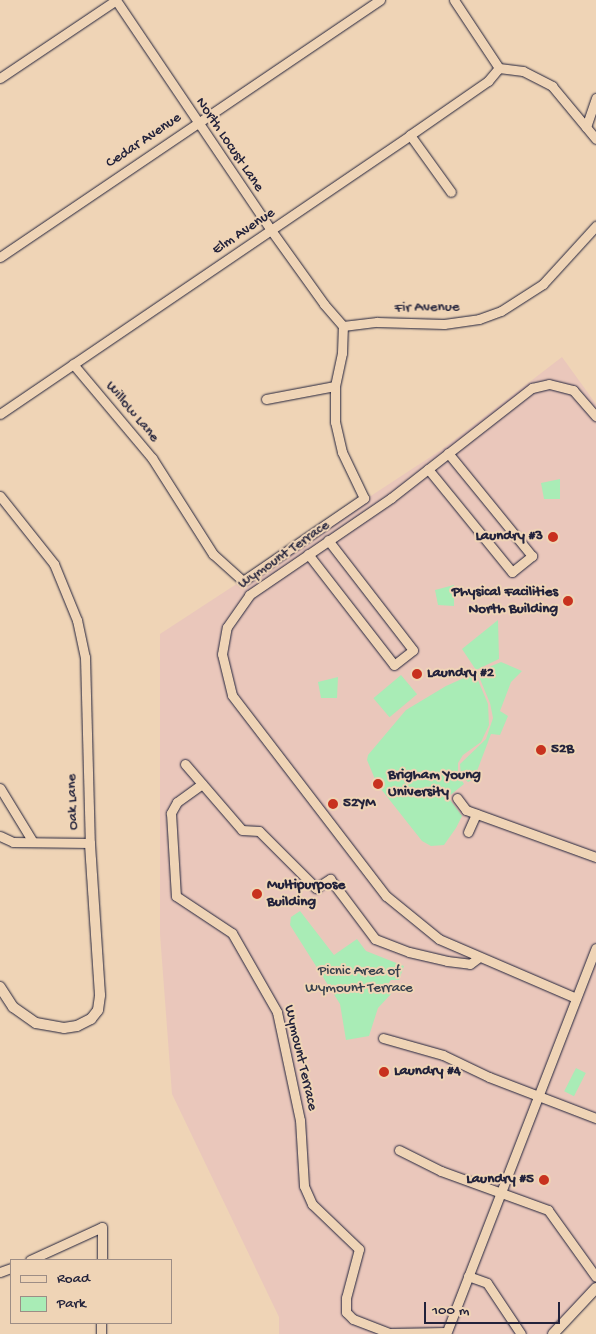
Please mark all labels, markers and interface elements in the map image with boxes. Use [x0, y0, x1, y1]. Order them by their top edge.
street label: North Locust Lane [191, 94, 267, 196]
street label: Cedar Avenue [103, 109, 185, 173]
street label: Elm Avenue [209, 204, 279, 260]
street label: Fir Avenue [394, 298, 460, 318]
street label: Willow Lane [101, 378, 163, 446]
street label: Wymount Terrace [235, 517, 333, 593]
place label: Laundry #3 [475, 528, 543, 546]
marker: Laundry #3 [547, 531, 559, 543]
place label: Physical Facilities North Building [452, 583, 558, 618]
marker: Physical Facilities North Building [562, 595, 574, 607]
place label: Laundry #2 [427, 665, 494, 683]
marker: Laundry #2 [411, 668, 423, 680]
place label: 52B [551, 741, 574, 759]
marker: 52B [535, 744, 547, 756]
place label: Brigham Young University [388, 766, 481, 801]
street label: Oak Lane [63, 774, 83, 830]
marker: Brigham Young University [372, 778, 384, 790]
place label: 52YM [343, 795, 376, 813]
marker: 52YM [327, 798, 339, 810]
place label: Multipurpose Building [267, 876, 345, 911]
marker: Multipurpose Building [251, 888, 263, 900]
park label: Picnic Area of Wymount Terrace [305, 962, 413, 997]
street label: Wymount Terrace [279, 1004, 321, 1112]
place label: Laundry #4 [394, 1063, 461, 1081]
marker: Laundry #4 [378, 1066, 390, 1078]
place label: Laundry #5 [466, 1171, 534, 1189]
marker: Laundry #5 [538, 1174, 550, 1186]
legend [10, 1259, 172, 1324]
text: Road [57, 1270, 90, 1288]
scale bar [426, 1292, 562, 1324]
text: Park [57, 1295, 86, 1313]
text: 100 m [432, 1302, 469, 1320]

